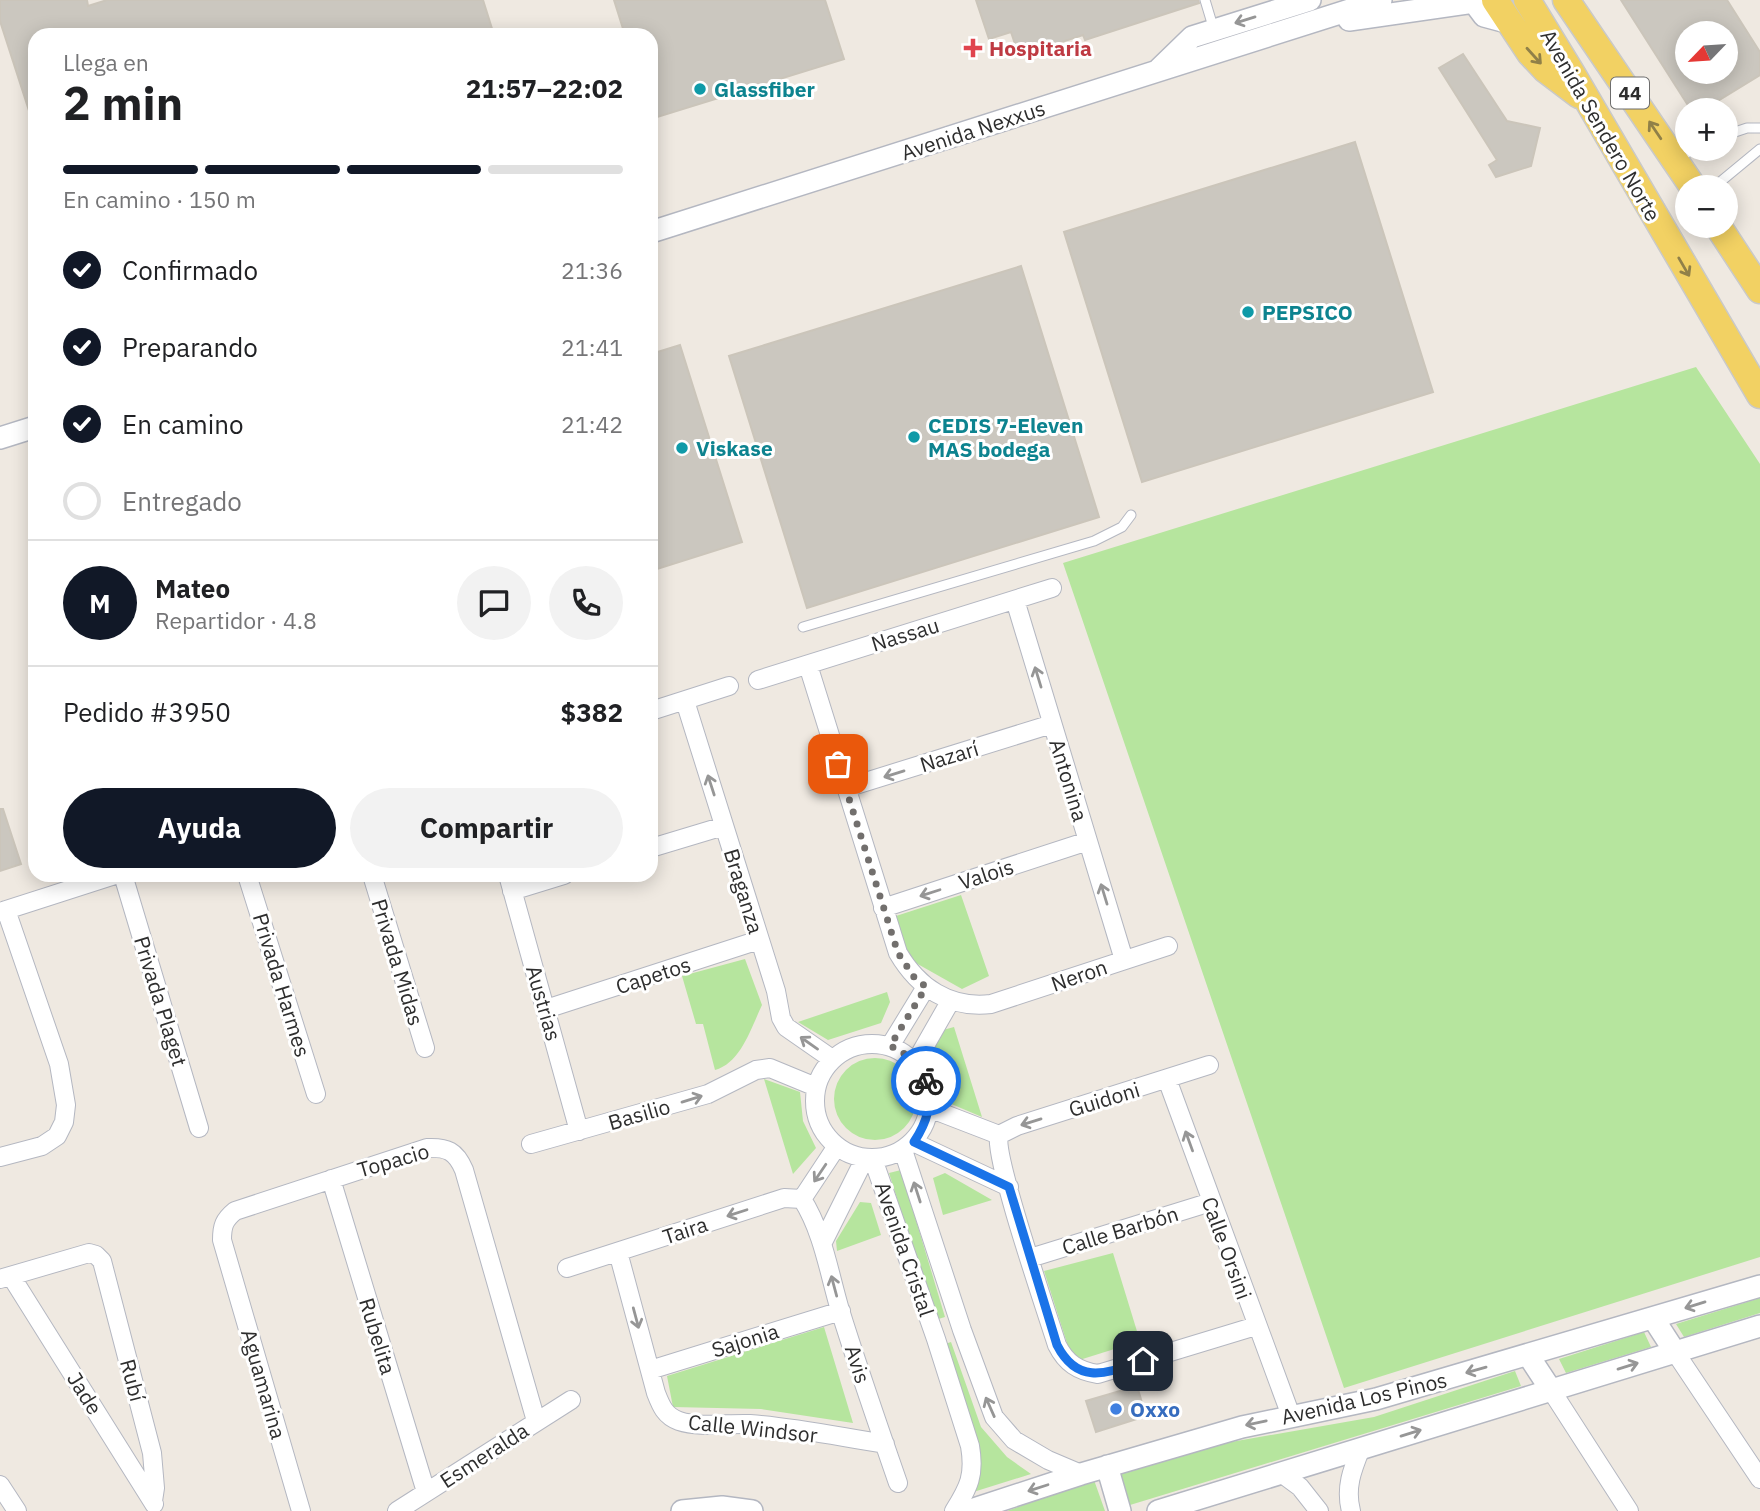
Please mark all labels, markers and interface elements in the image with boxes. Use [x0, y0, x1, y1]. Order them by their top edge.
one-way arrow [1234, 15, 1256, 28]
north arrow [1675, 21, 1738, 84]
map controls [1675, 21, 1738, 238]
street label: Avenida Sendero Norte [1535, 24, 1667, 226]
place label: Hospitaria [989, 34, 1092, 62]
marker: Hospitaria [963, 38, 983, 58]
text: Llega en [63, 47, 149, 77]
one-way arrow [1526, 47, 1542, 65]
text: 21:57–22:02 [466, 71, 623, 105]
text: 2 min [63, 73, 183, 133]
place label: Glassfiber [714, 75, 816, 103]
road number: 44 [1611, 78, 1649, 108]
marker: Glassfiber [692, 81, 708, 97]
street label: Avenida Nexxus [897, 94, 1049, 166]
button: + [1675, 98, 1738, 161]
one-way arrow [1648, 121, 1662, 140]
button: − [1675, 175, 1738, 238]
text: En camino · 150 m [63, 184, 256, 214]
icon: check [63, 251, 101, 289]
text: Confirmado [122, 253, 258, 287]
text: 21:36 [561, 255, 623, 285]
one-way arrow [1677, 257, 1691, 277]
place label: PEPSICO [1262, 298, 1353, 326]
marker: PEPSICO [1240, 304, 1256, 320]
icon: check [63, 328, 101, 366]
text: Preparando [122, 330, 258, 364]
text: 21:41 [561, 332, 623, 362]
icon: check [63, 405, 101, 443]
text: En camino [122, 407, 244, 441]
text: 21:42 [561, 409, 623, 439]
place label: CEDIS 7-Eleven MAS bodega [928, 411, 1083, 463]
marker: CEDIS 7-Eleven MAS bodega [906, 429, 922, 445]
place label: Viskase [696, 434, 773, 462]
marker: Viskase [674, 440, 690, 456]
text: Entregado [122, 484, 242, 518]
button: chat [457, 566, 531, 640]
button: phone [549, 566, 623, 640]
text: Mateo [155, 571, 230, 605]
text: M [89, 586, 111, 620]
text: Repartidor · 4.8 [155, 605, 317, 635]
street label: Nassau [868, 610, 942, 658]
one-way arrow [1030, 666, 1043, 688]
text: Pedido #3950 [63, 695, 231, 729]
text: $382 [561, 695, 623, 729]
pin [808, 734, 868, 794]
street label: Nazarí [916, 734, 982, 778]
street label: Antonina [1043, 735, 1095, 825]
icon: bag [819, 745, 857, 783]
one-way arrow [883, 768, 905, 781]
one-way arrow [704, 775, 717, 797]
button: Ayuda [63, 788, 336, 868]
button: Compartir [350, 788, 623, 868]
street label: Braganza [718, 845, 770, 937]
street label: Valois [955, 852, 1017, 896]
one-way arrow [1097, 884, 1110, 906]
one-way arrow [920, 888, 942, 900]
street label: Privada Midas [365, 895, 431, 1029]
street label: Privada Harmes [247, 910, 317, 1060]
street label: Privada Plaget [128, 932, 194, 1070]
street label: Capetos [612, 950, 694, 1000]
street label: Neron [1047, 952, 1111, 998]
street label: Austrias [520, 962, 568, 1044]
one-way arrow [800, 1036, 819, 1050]
courier [891, 1046, 961, 1116]
icon: bike [907, 1062, 945, 1100]
street label: Guidoni [1065, 1075, 1143, 1123]
one-way arrow [680, 1091, 702, 1104]
street label: Basilio [605, 1092, 673, 1136]
one-way arrow [1021, 1117, 1043, 1129]
one-way arrow [1182, 1130, 1194, 1152]
street label: Topacio [354, 1136, 432, 1184]
one-way arrow [812, 1162, 826, 1182]
street label: Avenida Cristal [869, 1178, 941, 1320]
one-way arrow [910, 1181, 922, 1203]
street label: Calle Orsini [1195, 1193, 1259, 1303]
street label: Calle Barbón [1058, 1199, 1182, 1261]
one-way arrow [726, 1208, 748, 1220]
street label: Taira [659, 1210, 711, 1250]
one-way arrow [826, 1275, 839, 1297]
street label: Rubelita [353, 1294, 403, 1378]
one-way arrow [1684, 1300, 1706, 1313]
one-way arrow [630, 1307, 643, 1329]
street label: Sajonia [708, 1317, 782, 1363]
street label: Aguamarina [235, 1326, 293, 1442]
pin [1113, 1331, 1173, 1391]
street label: Avis [839, 1341, 877, 1387]
icon: home [1124, 1342, 1162, 1380]
street label: Rubí [114, 1356, 152, 1404]
one-way arrow [1617, 1359, 1639, 1372]
one-way arrow [1466, 1364, 1488, 1377]
street label: Avenida Los Pinos [1278, 1365, 1450, 1431]
street label: Jade [61, 1366, 109, 1420]
place label: Oxxo [1130, 1395, 1180, 1423]
one-way arrow [983, 1397, 996, 1418]
marker: Oxxo [1108, 1401, 1124, 1417]
street label: Calle Windsor [687, 1407, 819, 1449]
street label: Esmeralda [434, 1416, 534, 1494]
one-way arrow [1245, 1417, 1268, 1431]
one-way arrow [1399, 1425, 1421, 1438]
one-way arrow [1027, 1483, 1049, 1496]

